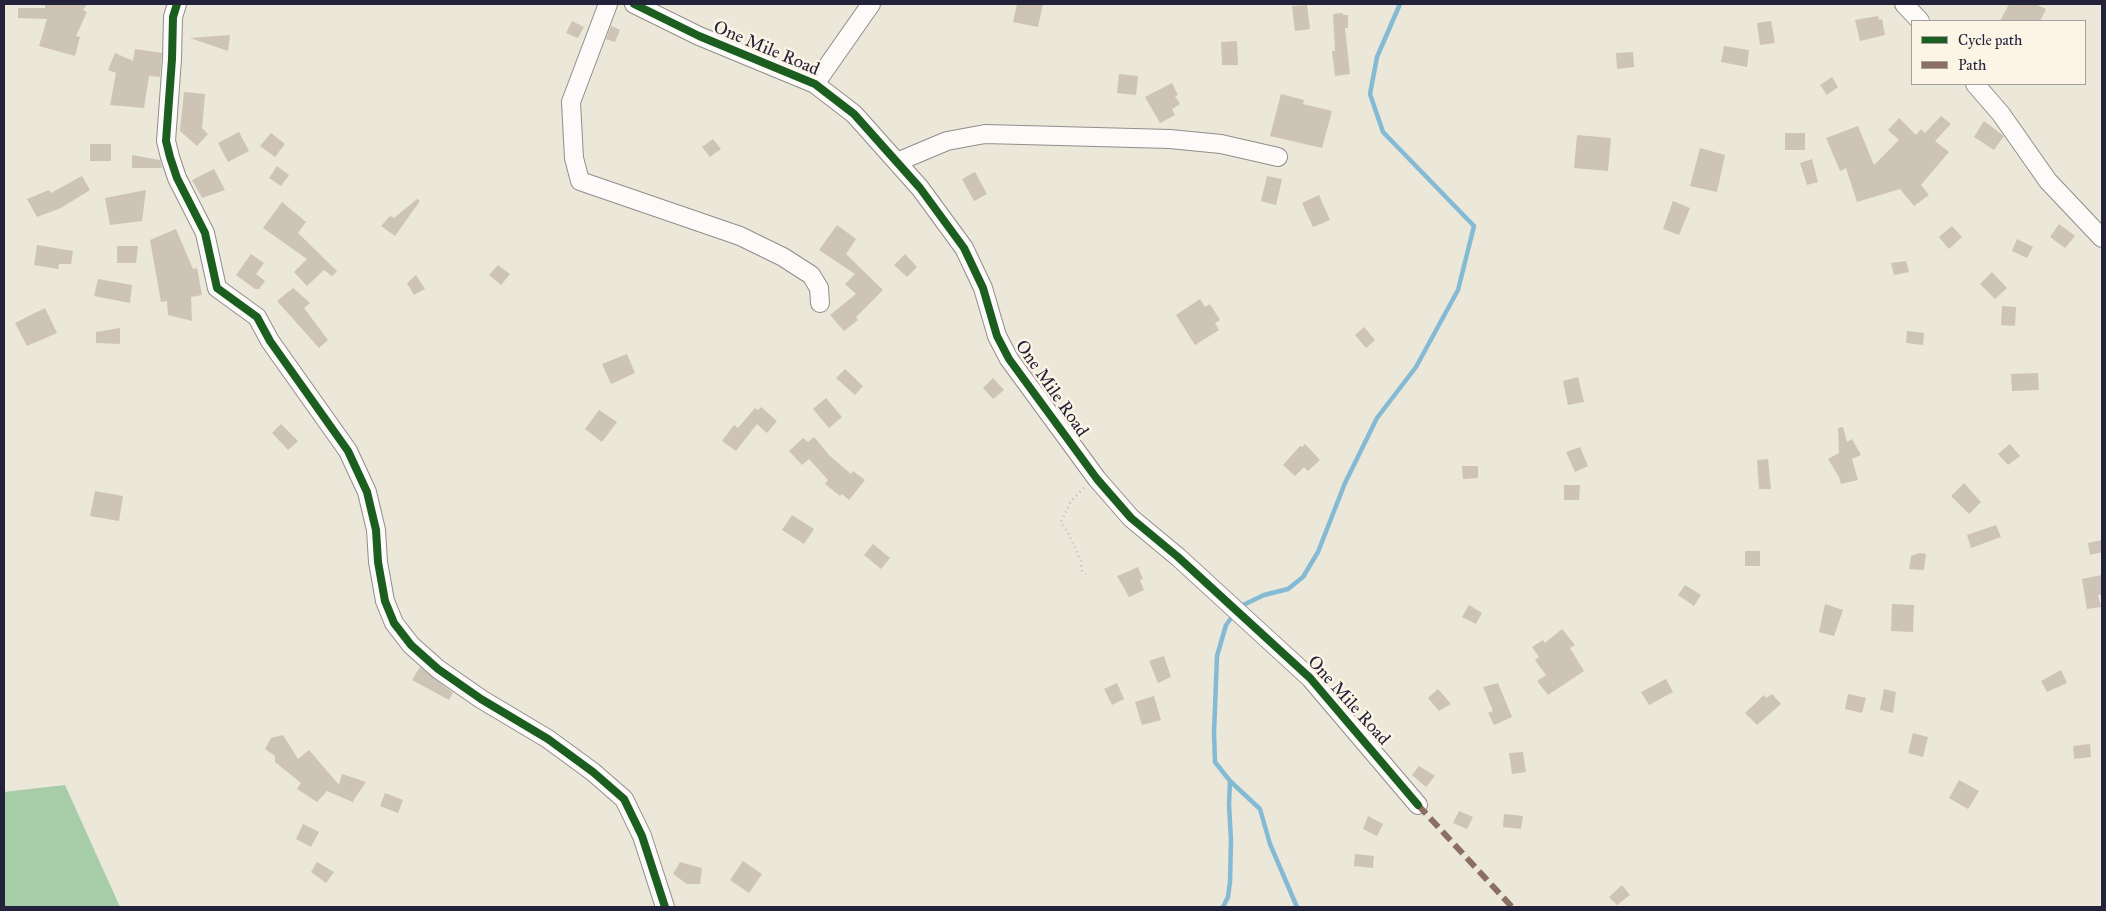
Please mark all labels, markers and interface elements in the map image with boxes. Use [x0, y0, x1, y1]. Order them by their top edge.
street label: One Mile Road [710, 17, 822, 81]
legend [1911, 20, 2086, 85]
text: Cycle path [1958, 31, 2022, 49]
text: Path [1958, 56, 1986, 74]
street label: One Mile Road [1010, 337, 1092, 441]
street label: One Mile Road [1302, 652, 1394, 750]

